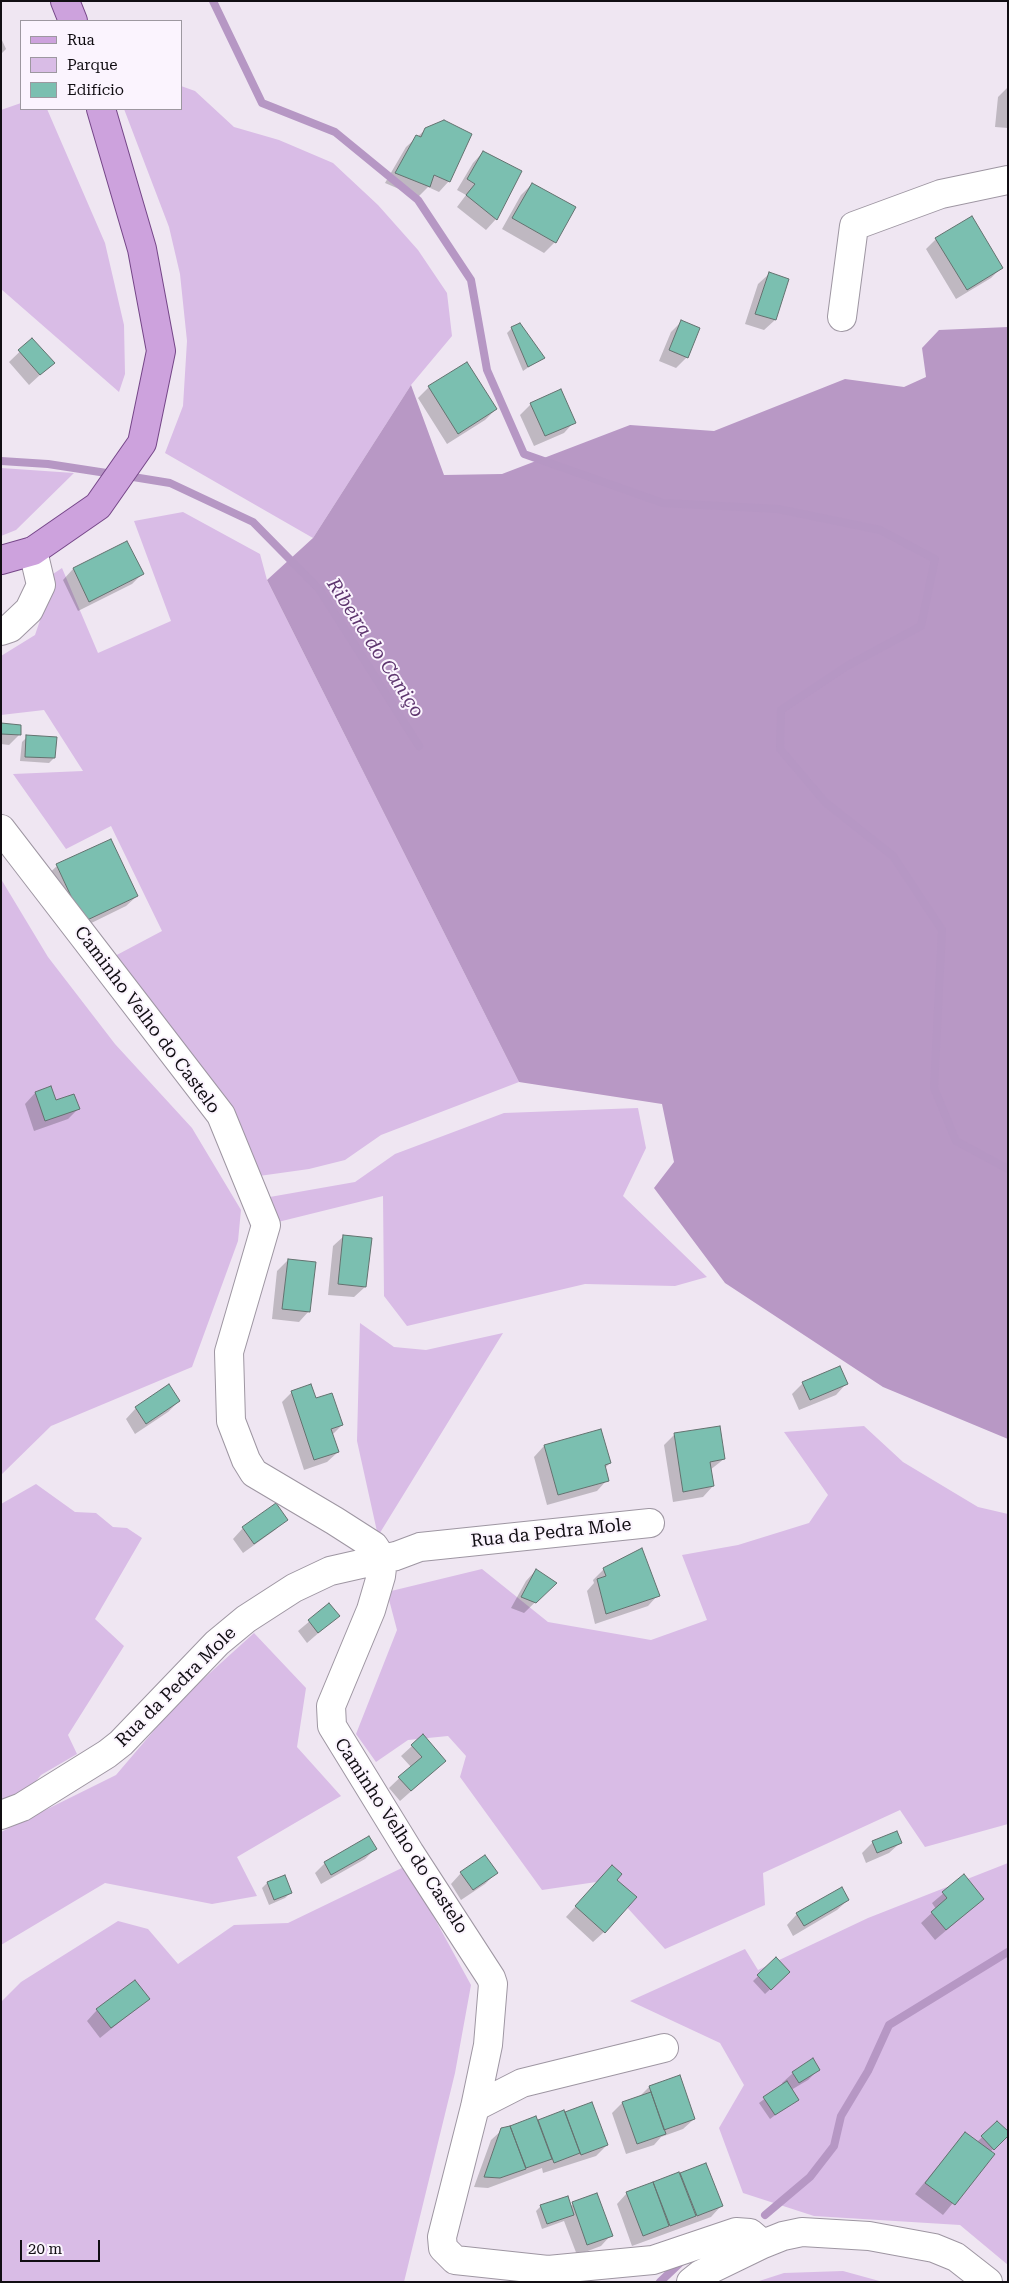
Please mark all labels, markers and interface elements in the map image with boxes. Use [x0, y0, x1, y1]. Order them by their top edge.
legend [20, 20, 182, 110]
text: Rua [67, 31, 95, 49]
text: Parque [67, 56, 118, 74]
text: Edifício [67, 81, 124, 99]
water label: Ribeira do Caniço [322, 574, 428, 722]
street label: Caminho Velho do Castelo [70, 922, 224, 1118]
street label: Rua da Pedra Mole [470, 1514, 632, 1552]
street label: Rua da Pedra Mole [111, 1622, 241, 1752]
street label: Caminho Velho do Castelo [330, 1734, 472, 1938]
scale bar [22, 2230, 102, 2262]
text: 20 m [28, 2240, 62, 2258]

